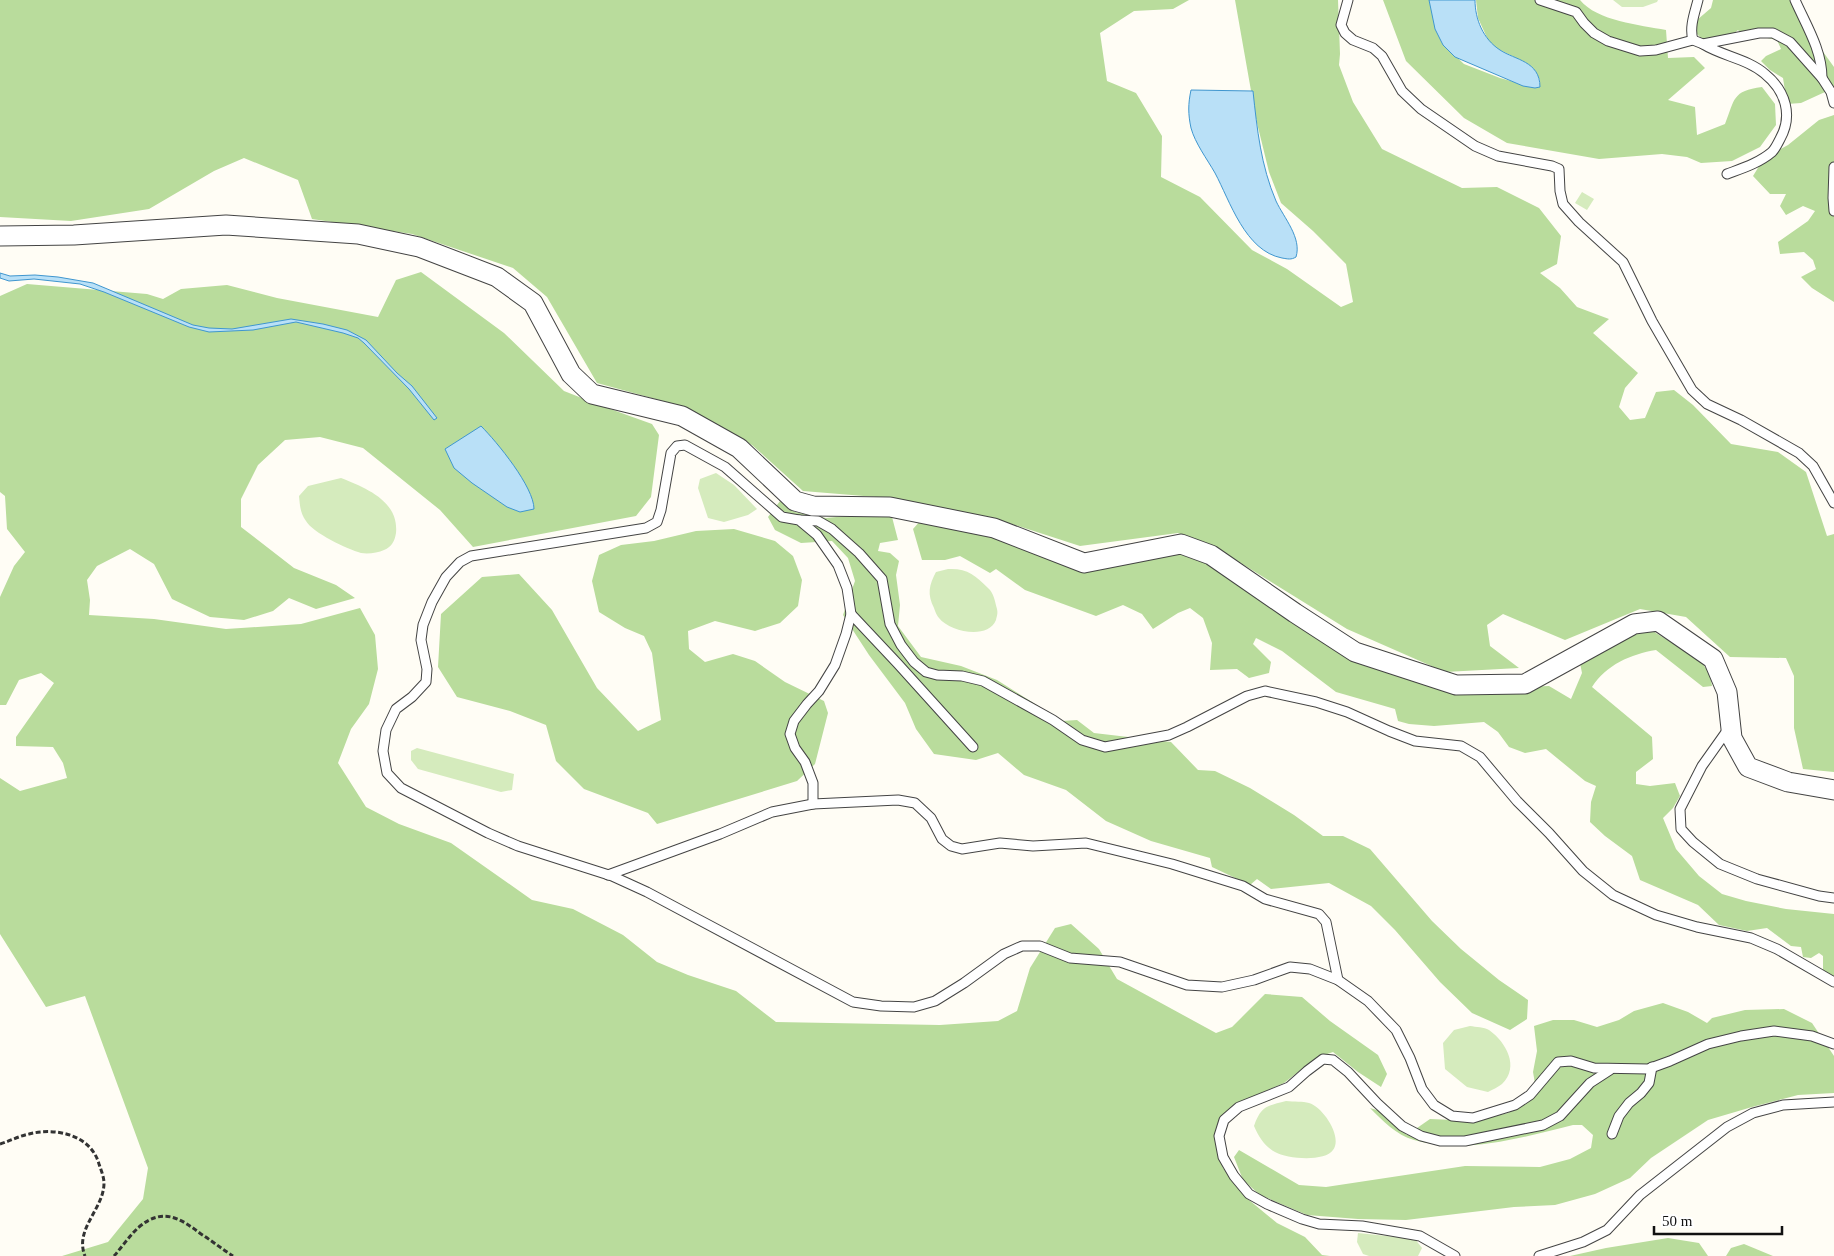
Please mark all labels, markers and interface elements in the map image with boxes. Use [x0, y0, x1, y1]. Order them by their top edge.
scale bar [1654, 1204, 1782, 1236]
text: 50 m [1662, 1213, 1693, 1229]

